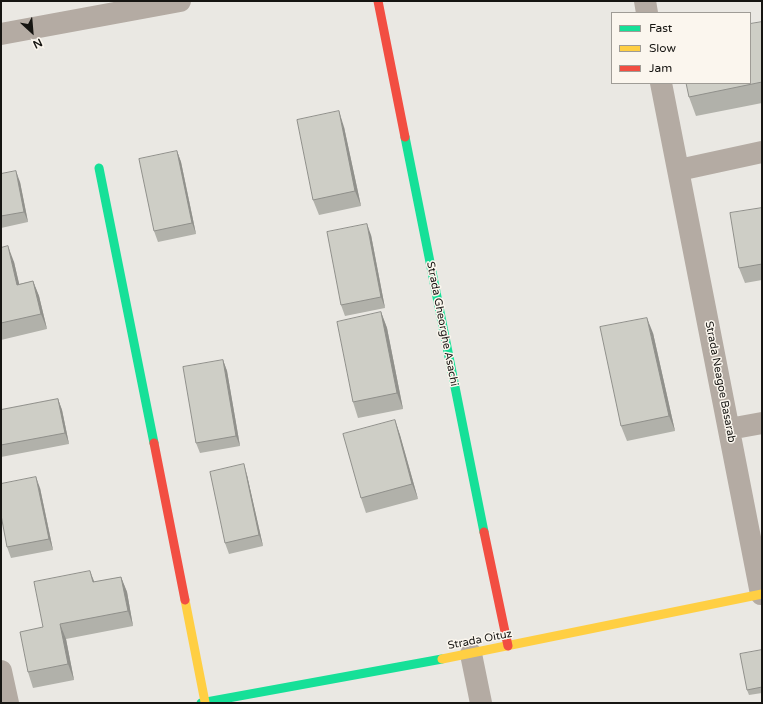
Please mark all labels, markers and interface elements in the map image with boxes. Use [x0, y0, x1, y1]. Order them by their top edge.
north arrow [12, 12, 52, 52]
legend [611, 12, 751, 84]
text: Fast [649, 21, 672, 35]
text: N [31, 35, 44, 51]
text: Slow [649, 41, 676, 55]
text: Jam [649, 61, 672, 75]
street label: Strada Gheorghe Asachi [423, 261, 461, 387]
street label: Strada Neagoe Basarab [702, 320, 738, 444]
street label: Strada Oituz [447, 627, 513, 653]

